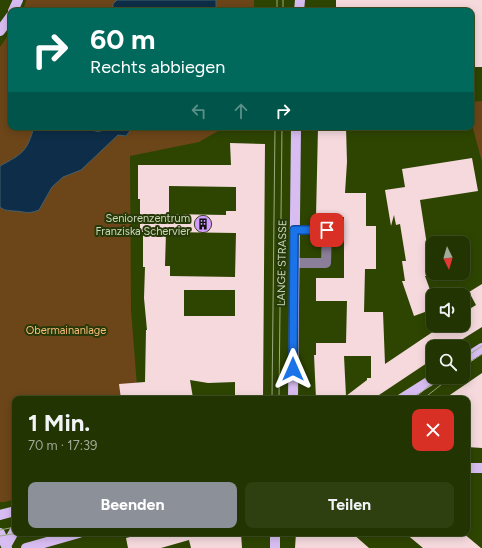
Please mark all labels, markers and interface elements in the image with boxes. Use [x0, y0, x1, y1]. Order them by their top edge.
text: 60 m [90, 22, 155, 56]
icon: right [24, 24, 76, 76]
text: Rechts abbiegen [90, 56, 225, 78]
icon: left [188, 100, 210, 122]
icon: ahead [230, 100, 252, 122]
icon: right [272, 100, 294, 122]
place label: Seniorenzentrum Franziska Schervier [95, 212, 190, 238]
pin [310, 213, 344, 247]
building icon: Seniorenzentrum Franziska Schervier [193, 214, 213, 234]
icon: arrive [316, 219, 338, 241]
street label: LANGE STRASSE [275, 220, 289, 306]
north arrow [426, 236, 470, 280]
map controls [426, 236, 470, 384]
button: sound [426, 288, 470, 332]
park label: Obermainanlage [26, 324, 106, 337]
button: search [426, 340, 470, 384]
position arrow [272, 348, 314, 390]
text: 1 Min. [28, 408, 90, 437]
button: close [412, 409, 454, 451]
text: 70 m · 17:39 [28, 438, 97, 453]
button: Beenden [28, 482, 237, 528]
button: Teilen [245, 482, 454, 528]

